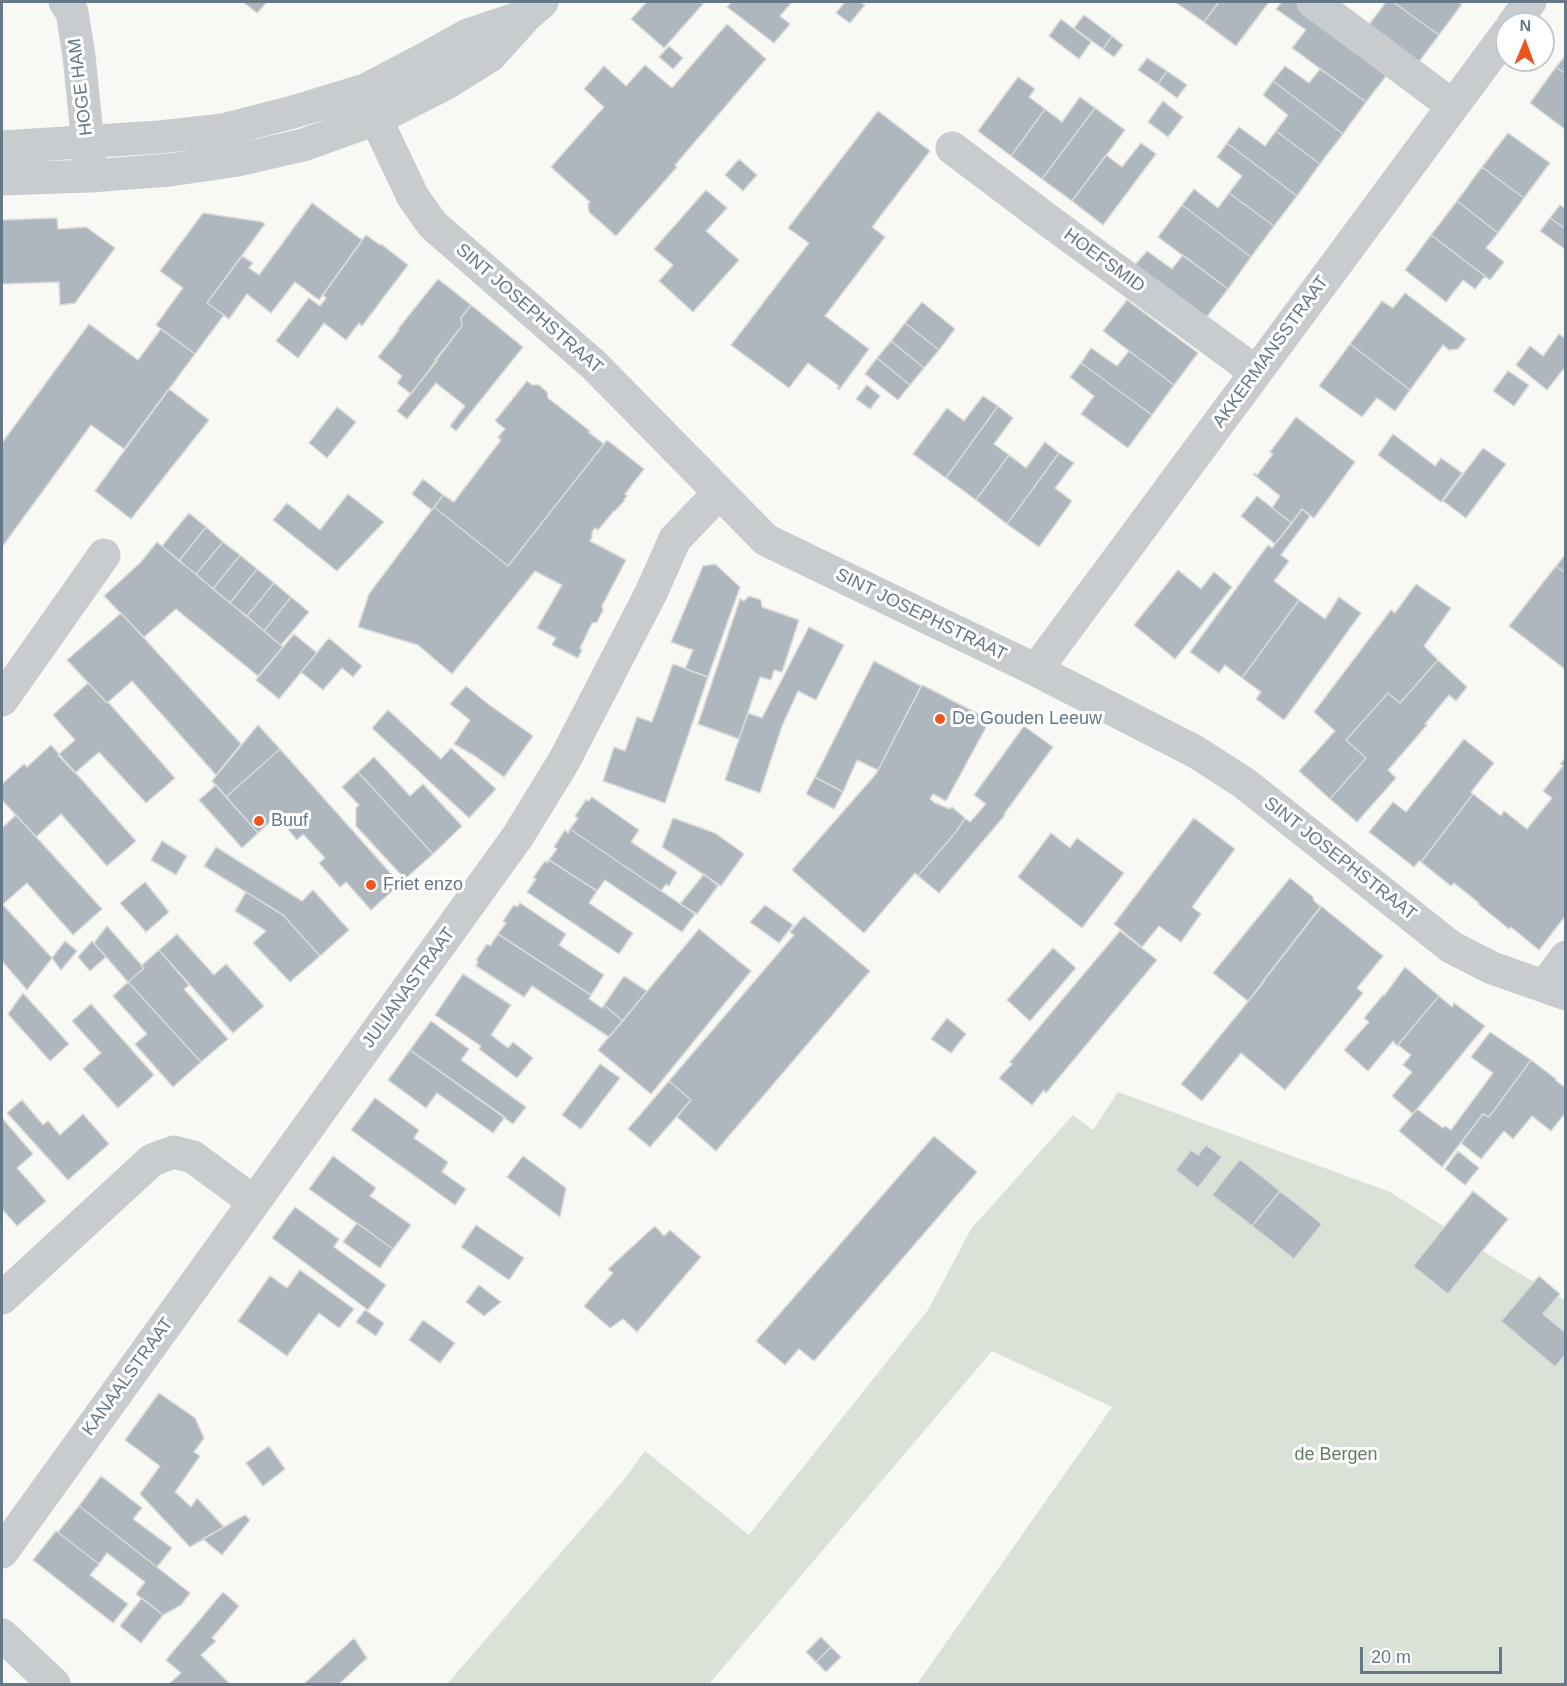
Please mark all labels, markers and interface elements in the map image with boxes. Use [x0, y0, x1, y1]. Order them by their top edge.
north arrow [1495, 12, 1555, 72]
text: N [1519, 17, 1531, 34]
street label: HOGE HAM [64, 37, 98, 137]
street label: HOEFSMID [1059, 224, 1149, 298]
street label: SINT JOSEPHSTRAAT [451, 239, 607, 379]
street label: AKKERMANSSTRAAT [1209, 272, 1333, 432]
street label: SINT JOSEPHSTRAAT [832, 564, 1010, 666]
place label: De Gouden Leeuw [952, 708, 1102, 730]
marker: De Gouden Leeuw [933, 712, 947, 726]
street label: SINT JOSEPHSTRAAT [1259, 793, 1421, 925]
place label: Buuf [271, 810, 308, 832]
marker: Buuf [252, 814, 266, 828]
place label: Friet enzo [383, 874, 463, 896]
marker: Friet enzo [364, 878, 378, 892]
street label: JULIANASTRAAT [358, 924, 460, 1052]
street label: KANAALSTRAAT [78, 1314, 178, 1440]
park label: de Bergen [1294, 1444, 1378, 1466]
scale bar [1363, 1635, 1506, 1673]
text: 20 m [1371, 1647, 1411, 1667]

